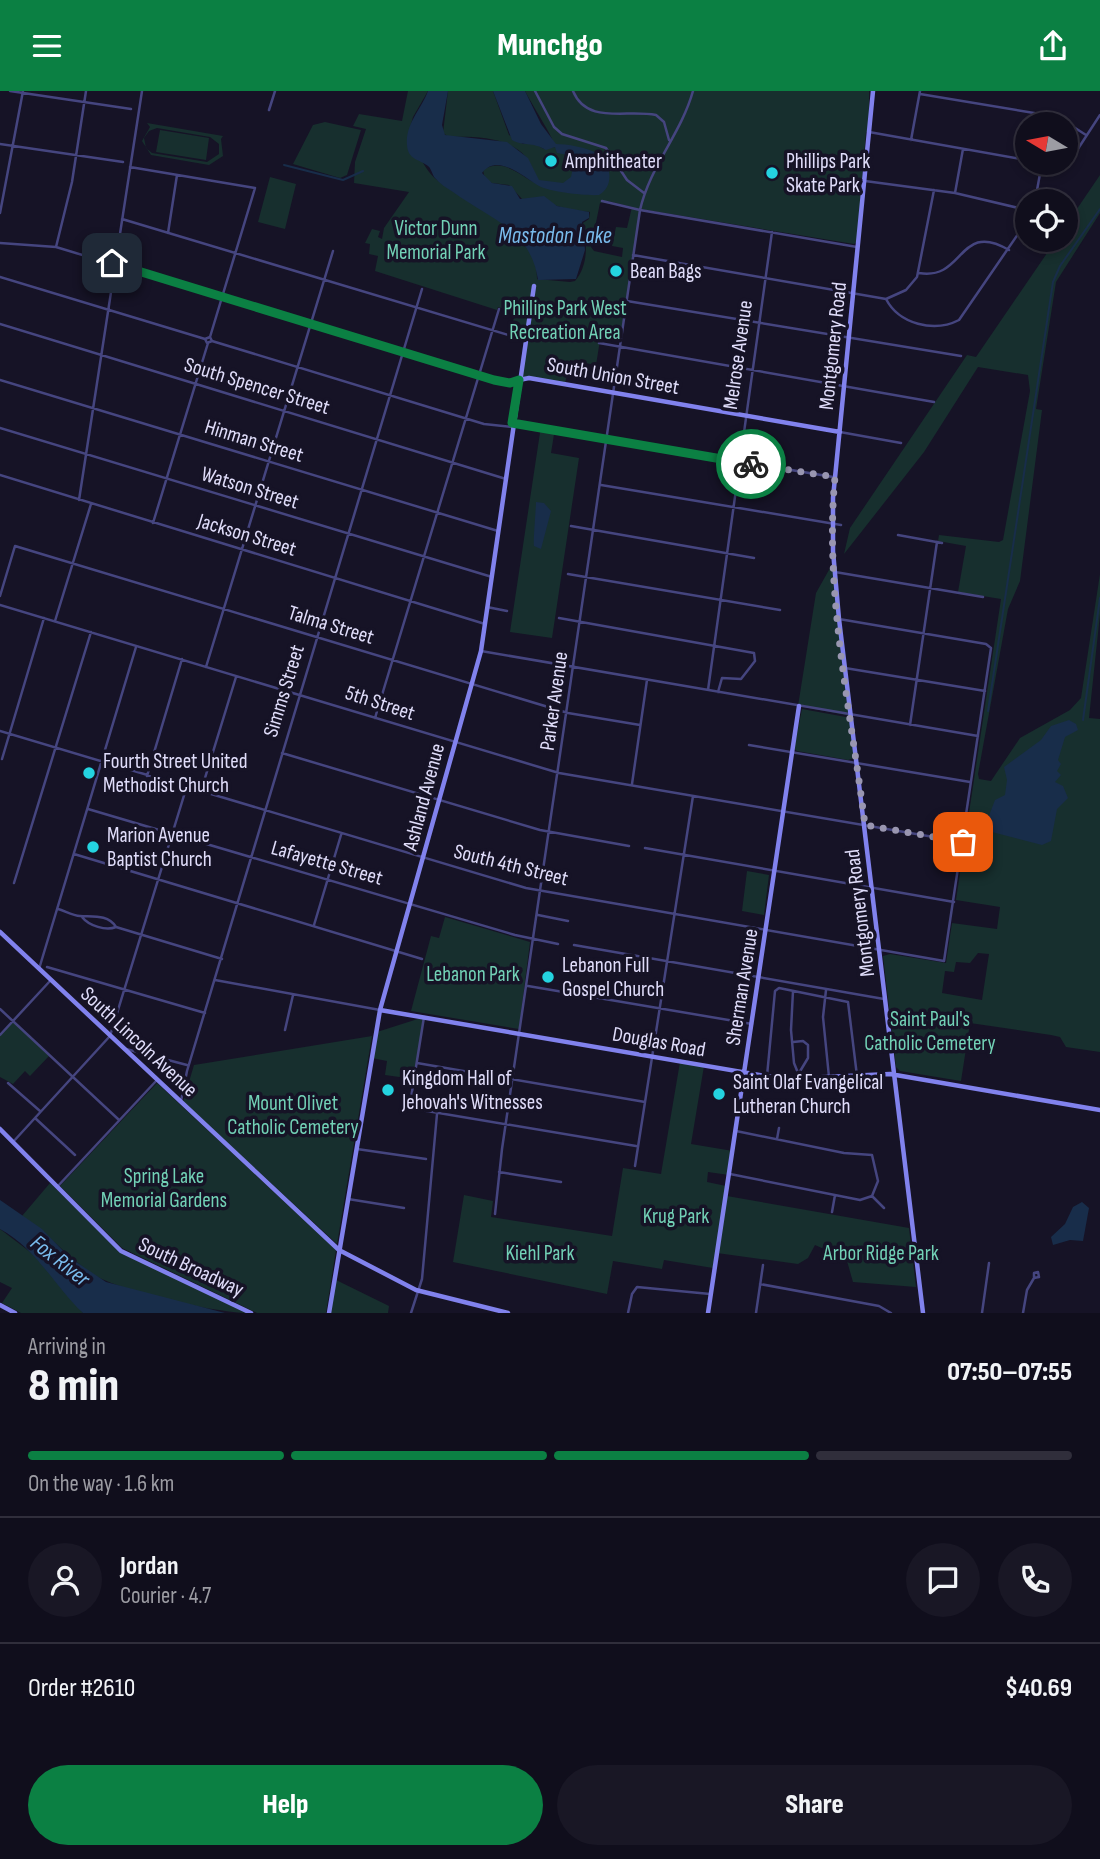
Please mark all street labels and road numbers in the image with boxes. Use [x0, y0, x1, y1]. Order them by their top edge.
street label: Montgomery Road [814, 281, 852, 411]
street label: Melrose Avenue [718, 299, 758, 411]
street label: South Spencer Street [181, 352, 333, 420]
street label: South Union Street [545, 352, 681, 400]
street label: Hinman Street [202, 414, 306, 468]
street label: Watson Street [198, 461, 302, 515]
street label: Jackson Street [194, 508, 299, 562]
street label: Talma Street [285, 600, 377, 650]
street label: Simms Street [258, 642, 310, 740]
street label: Parker Avenue [535, 650, 573, 752]
street label: 5th Street [342, 680, 418, 726]
street label: Ashland Avenue [397, 741, 450, 854]
street label: Lafayette Street [268, 835, 386, 891]
street label: South 4th Street [451, 839, 571, 891]
street label: Montgomery Road [840, 848, 880, 978]
street label: Sherman Avenue [720, 927, 764, 1047]
street label: South Lincoln Avenue [75, 982, 203, 1102]
street label: Douglas Road [611, 1022, 707, 1062]
street label: South Broadway [134, 1232, 248, 1302]

